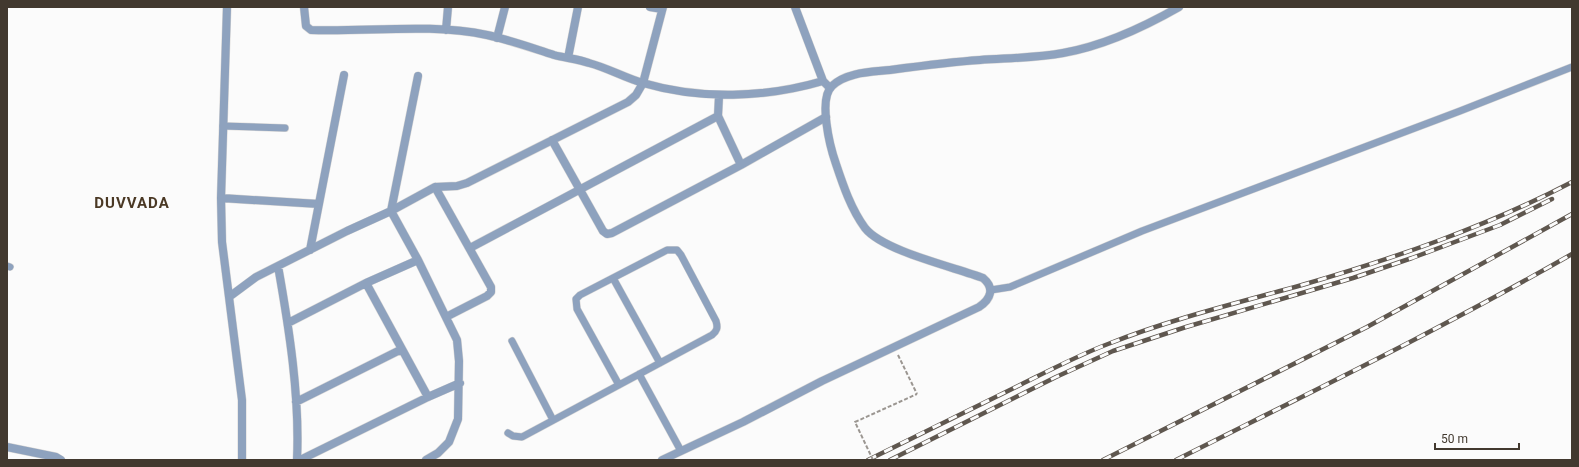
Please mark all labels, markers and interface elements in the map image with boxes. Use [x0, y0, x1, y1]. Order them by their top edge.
district label: DUVVADA [94, 194, 170, 212]
scale bar [1435, 425, 1519, 451]
text: 50 m [1441, 432, 1468, 446]

